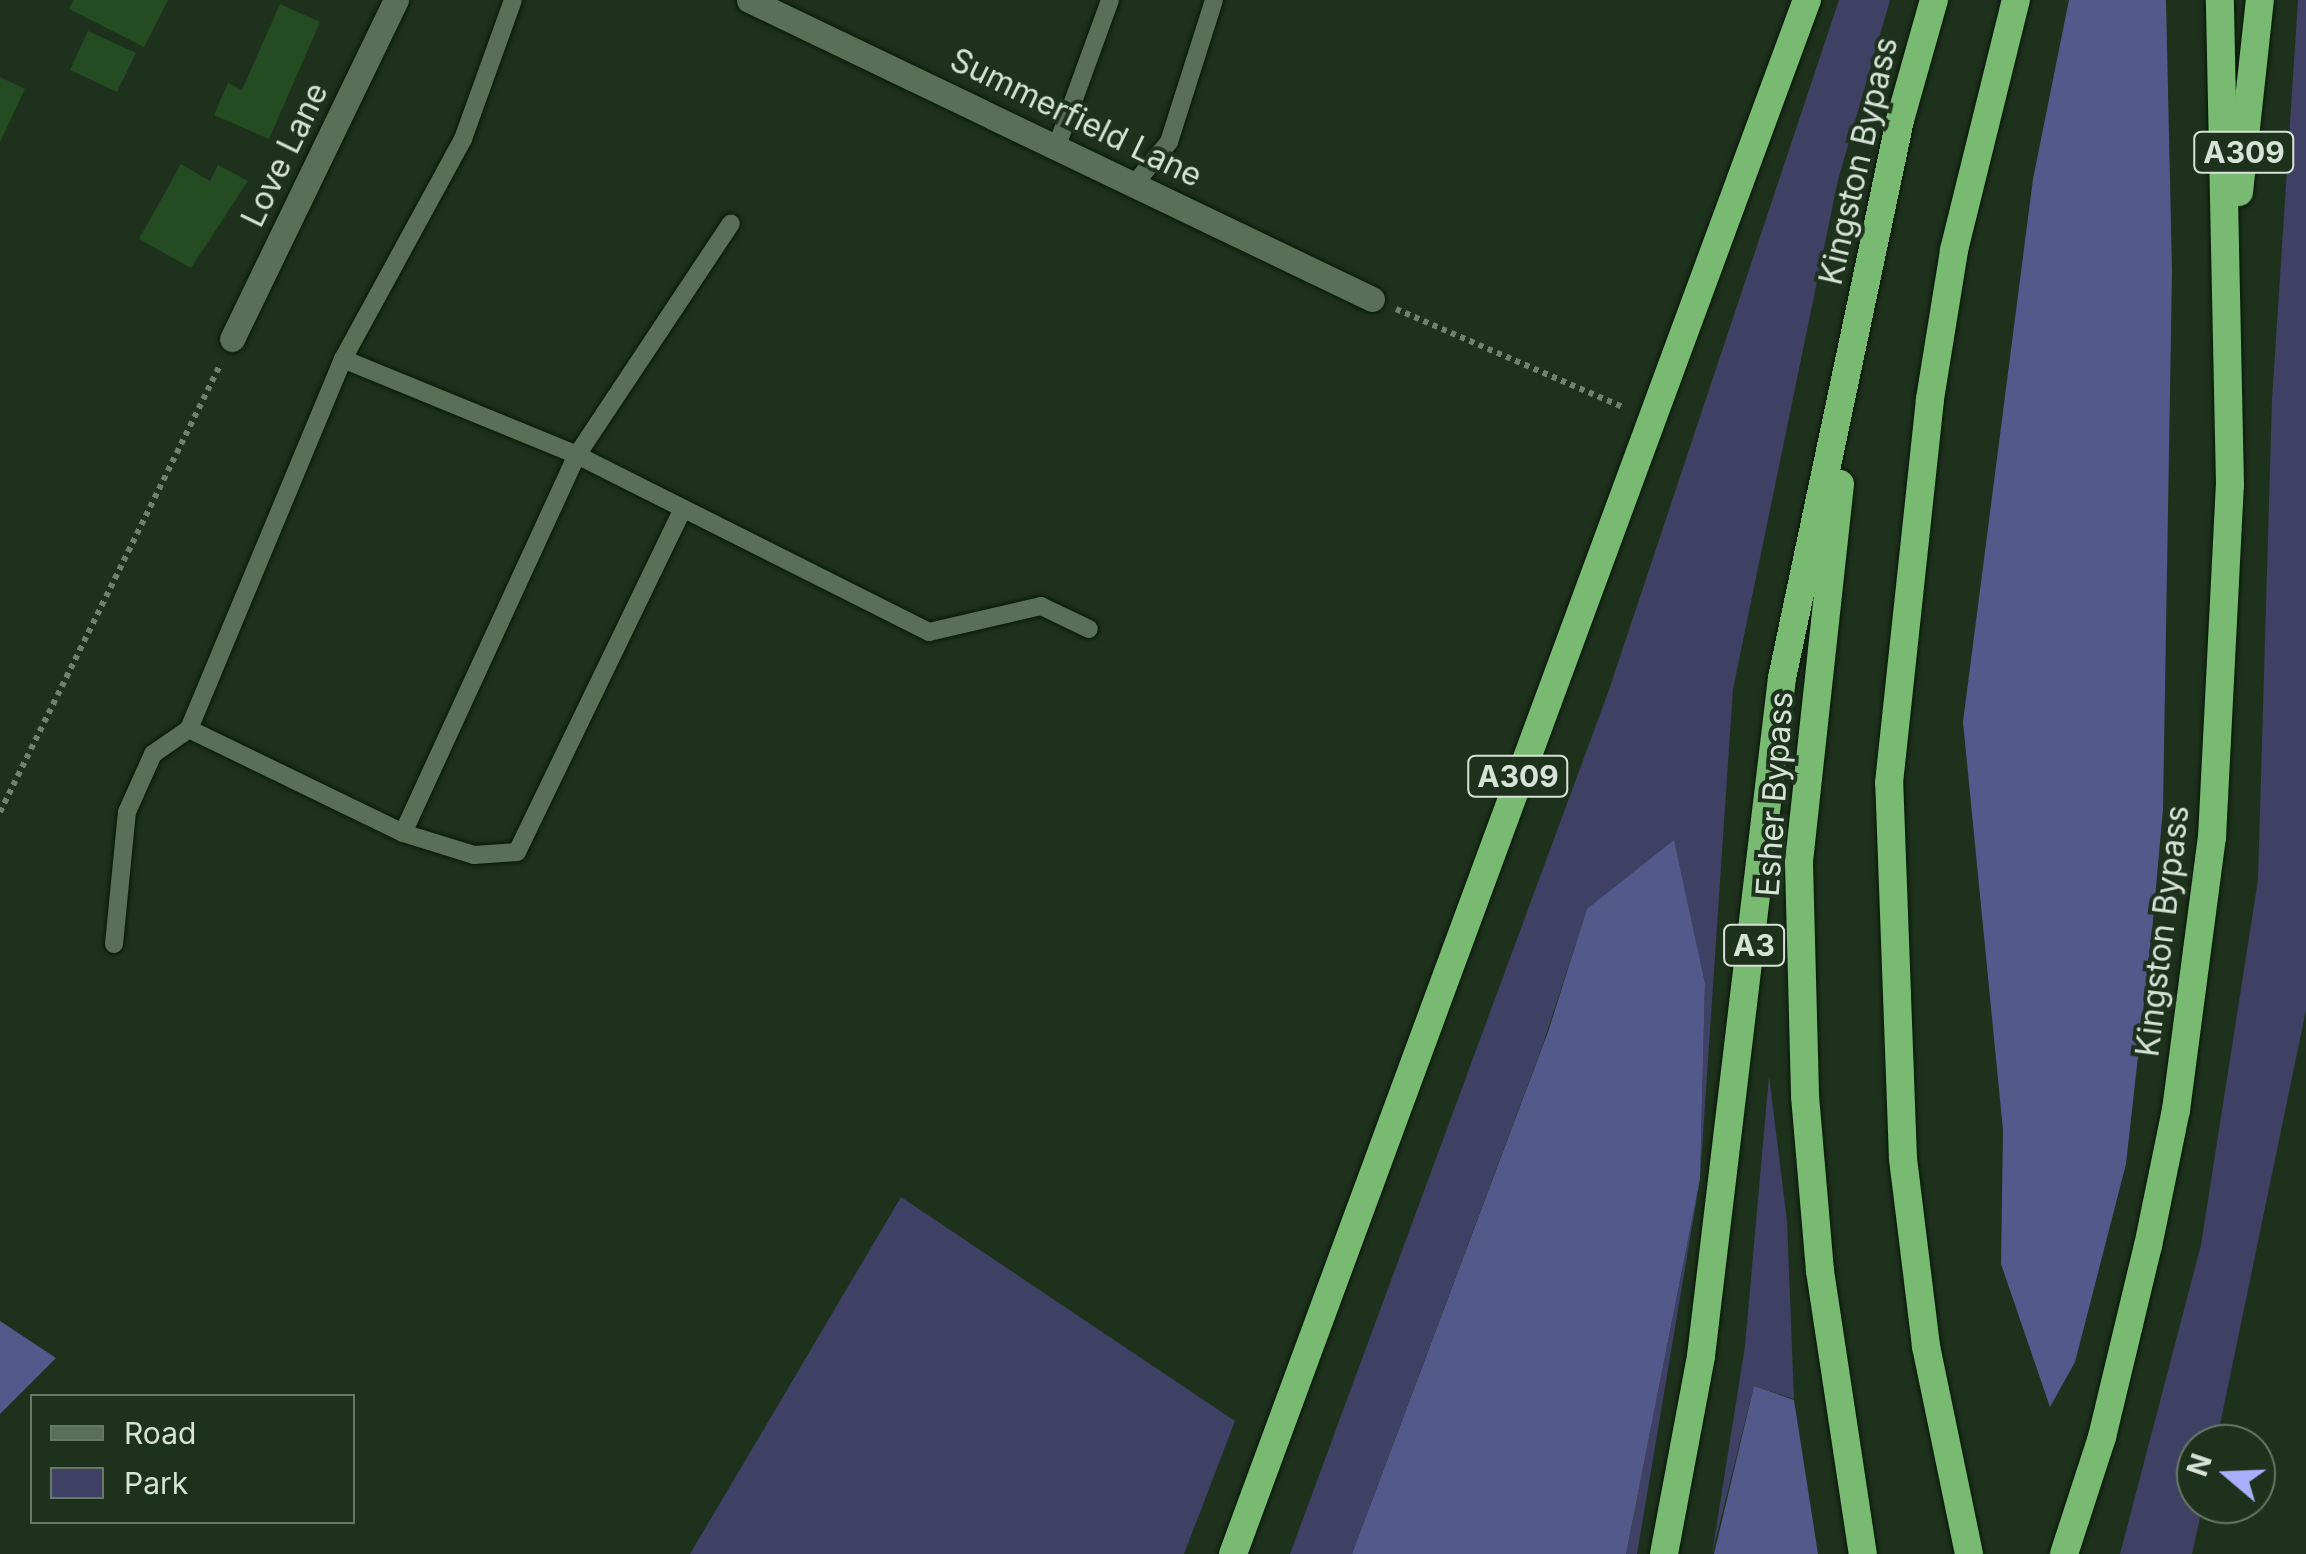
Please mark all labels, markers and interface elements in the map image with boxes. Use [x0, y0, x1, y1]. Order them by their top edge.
street label: Kingston Bypass [1812, 33, 1906, 289]
street label: Summerfield Lane [944, 40, 1208, 196]
street label: Love Lane [234, 77, 336, 233]
road number: A309 [2192, 127, 2296, 177]
street label: Esher Bypass [1749, 690, 1801, 898]
road number: A309 [1466, 751, 1570, 801]
street label: Kingston Bypass [2129, 803, 2197, 1059]
road number: A3 [1722, 920, 1786, 970]
legend [30, 1394, 355, 1524]
text: Road [124, 1415, 196, 1451]
north arrow [2176, 1424, 2276, 1524]
text: N [2180, 1449, 2219, 1481]
text: Park [124, 1465, 188, 1501]

